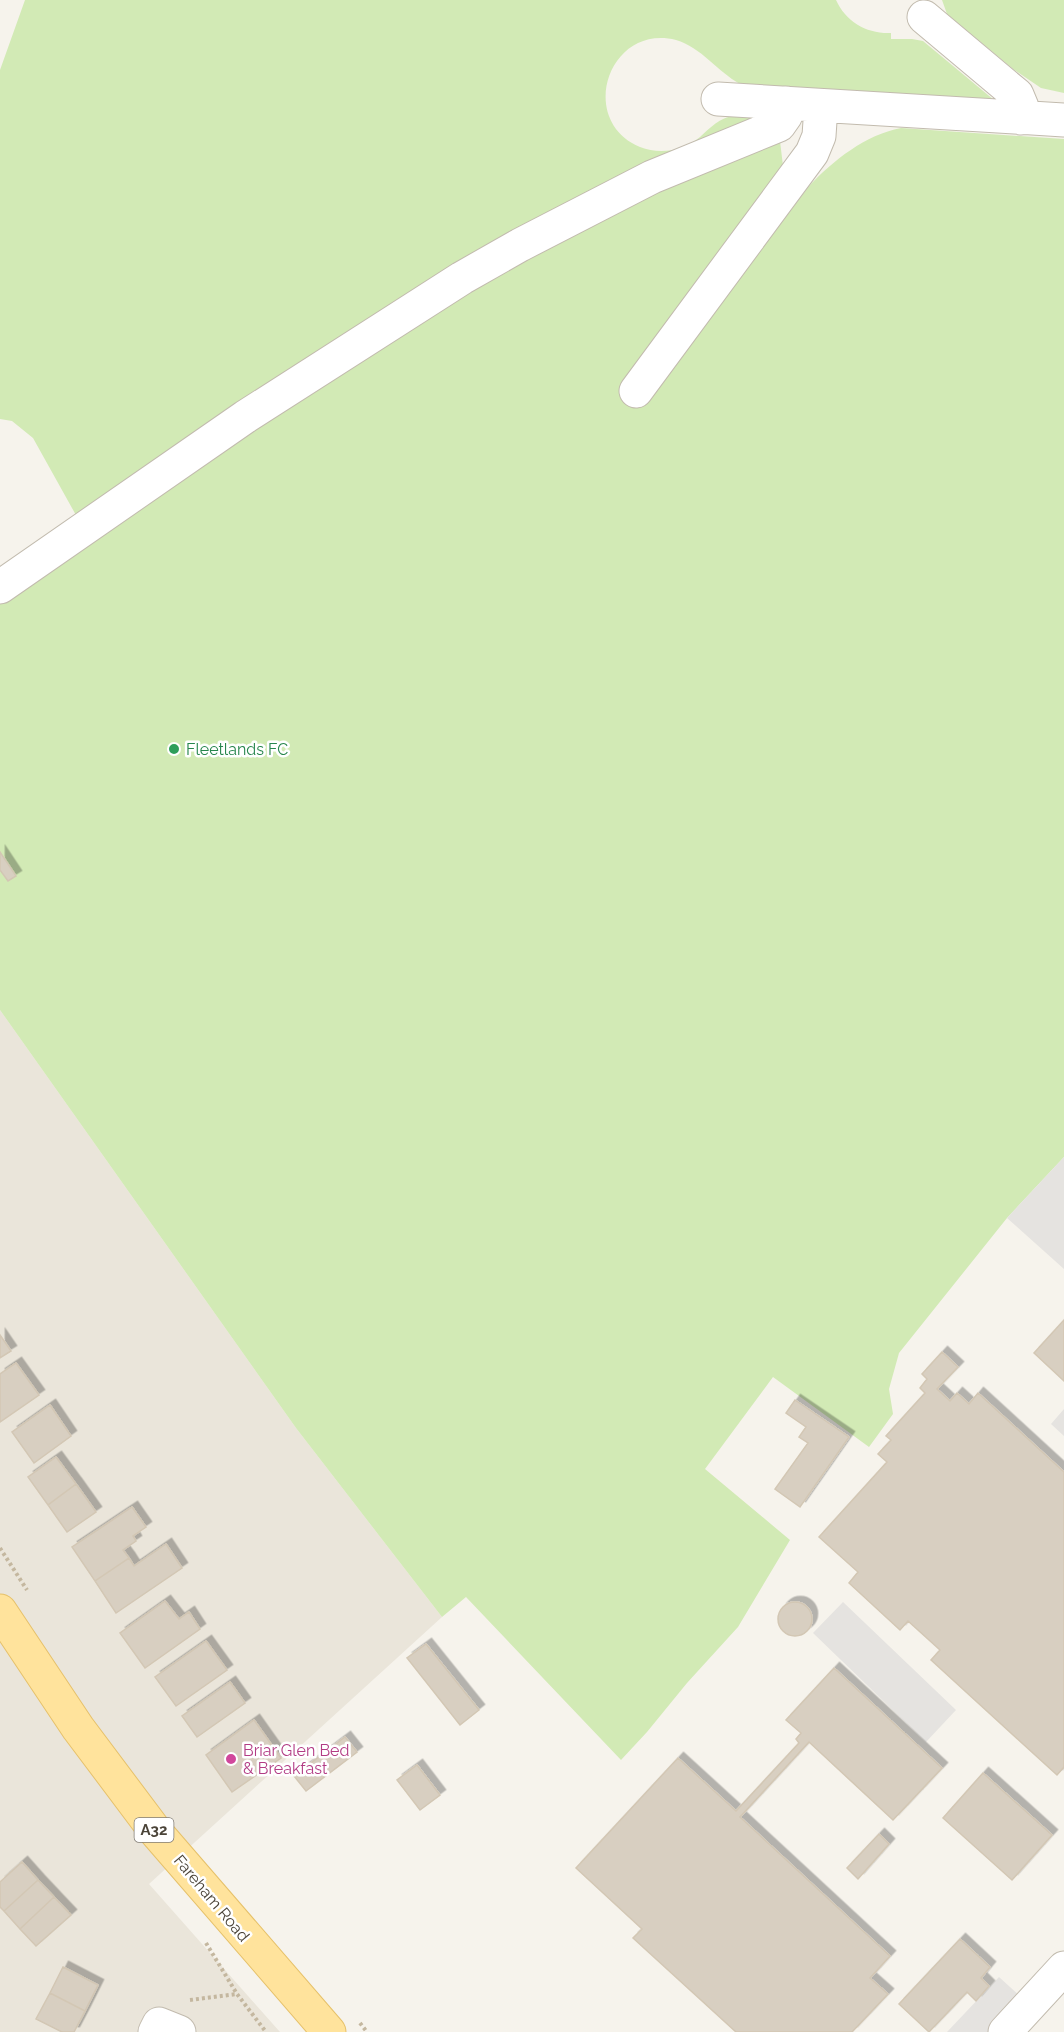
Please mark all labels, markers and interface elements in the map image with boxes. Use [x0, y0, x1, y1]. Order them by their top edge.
place label: Fleetlands FC [186, 740, 288, 759]
marker: Fleetlands FC [167, 742, 181, 756]
place label: Briar Glen Bed & Breakfast [243, 1741, 349, 1778]
marker: Briar Glen Bed & Breakfast [224, 1752, 238, 1766]
road number: A32 [134, 1818, 174, 1842]
street label: Fareham Road [170, 1851, 253, 1945]

